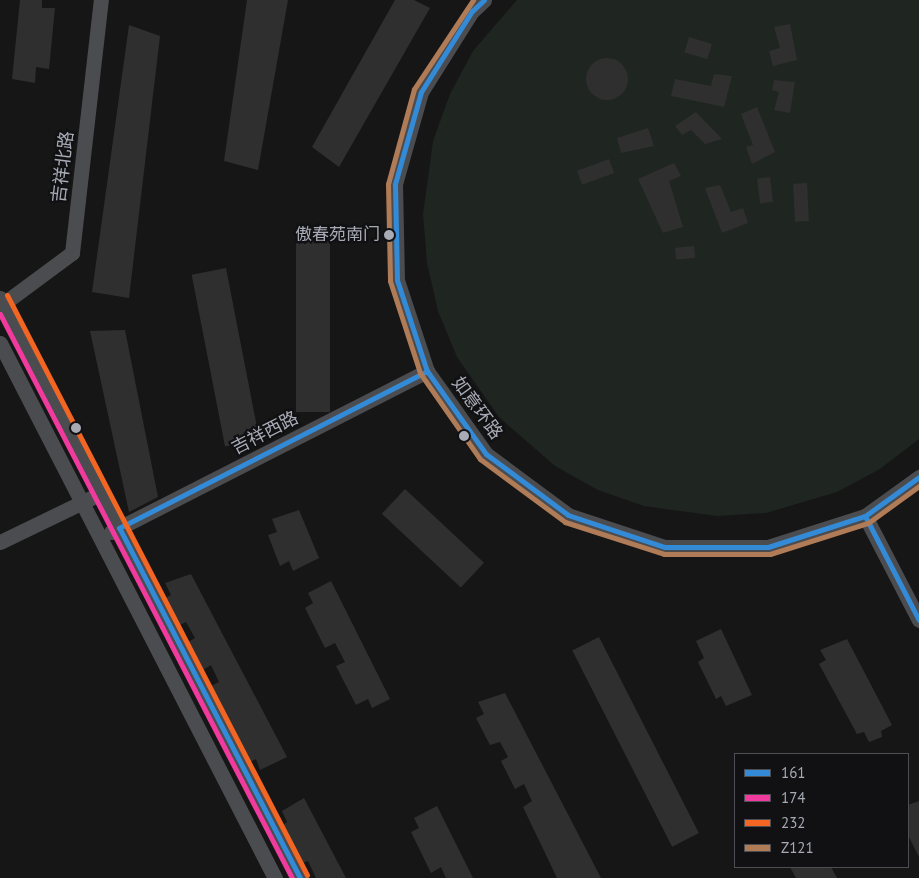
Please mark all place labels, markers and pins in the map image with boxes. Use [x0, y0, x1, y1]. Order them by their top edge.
place label: 傲春苑南门 [295, 225, 380, 245]
marker: 傲春苑南门 [384, 230, 394, 240]
unlabelled marker [71, 423, 81, 433]
unlabelled marker [459, 431, 469, 441]

